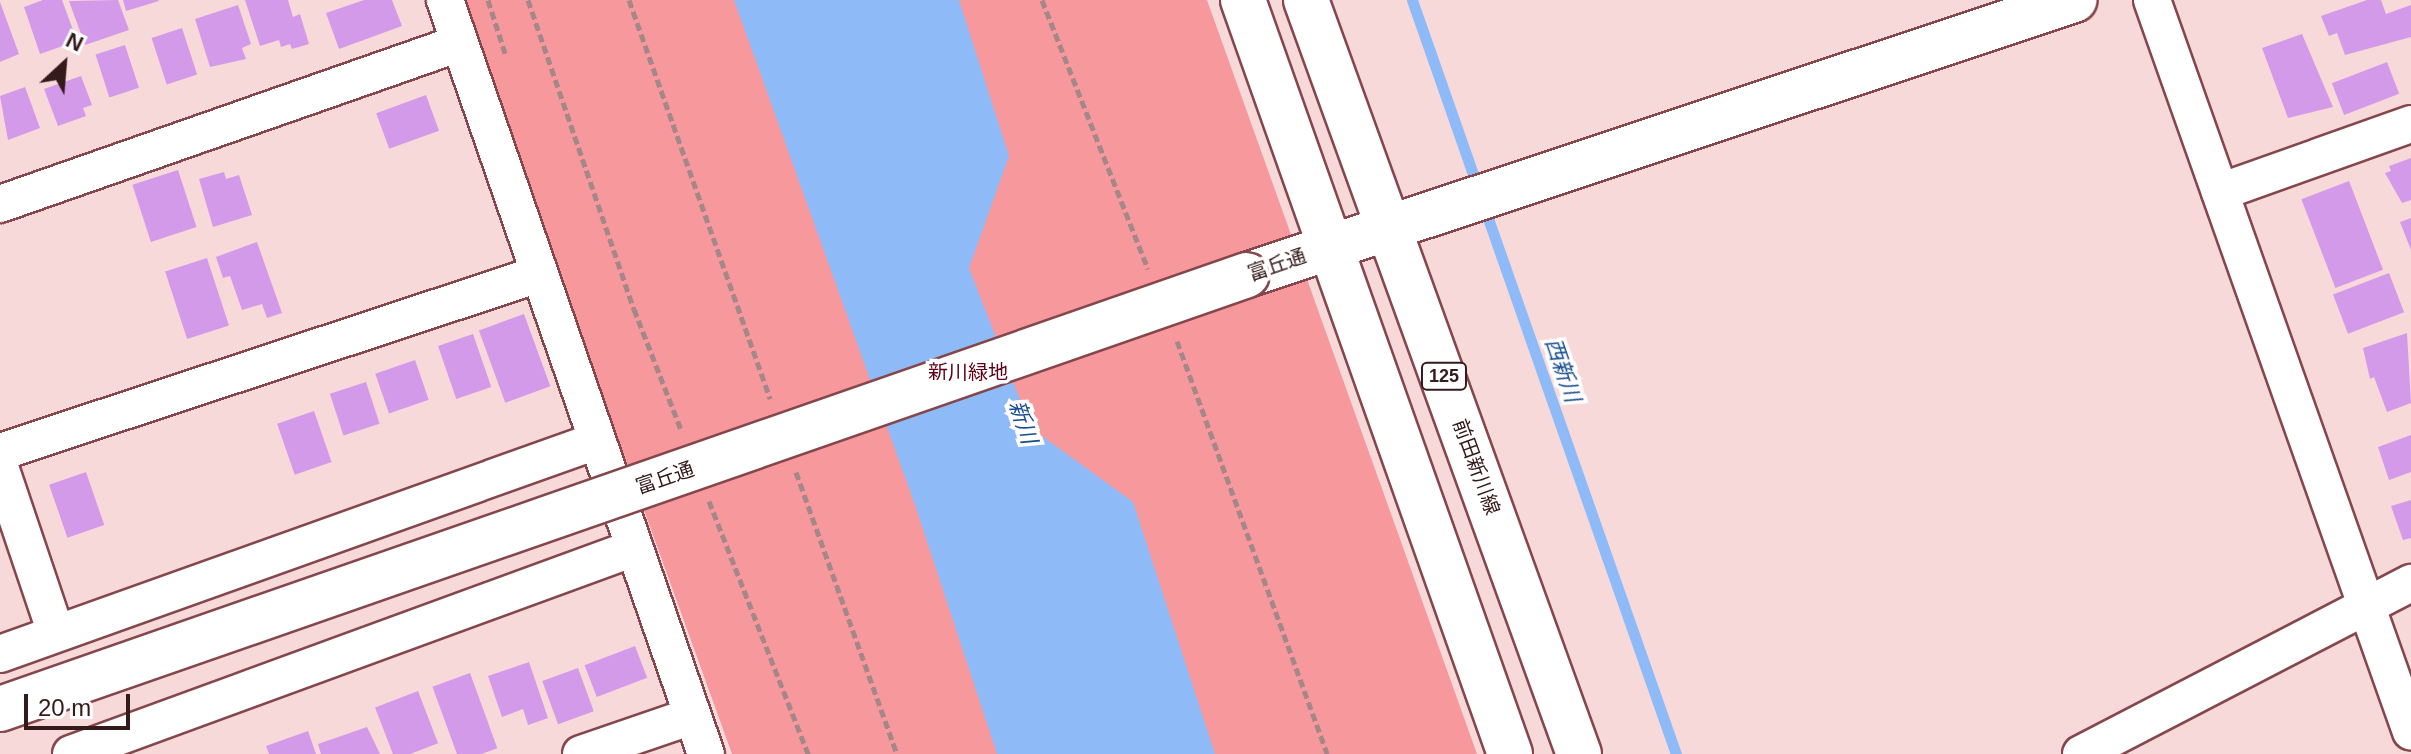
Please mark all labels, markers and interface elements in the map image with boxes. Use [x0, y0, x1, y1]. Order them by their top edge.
north arrow [24, 24, 104, 104]
text: N [62, 27, 87, 57]
street label: 富丘通 [1245, 244, 1309, 286]
water label: 西新川 [1540, 335, 1586, 405]
park label: 新川緑地 [928, 360, 1008, 384]
road number: 125 [1420, 362, 1468, 390]
water label: 新川 [1003, 397, 1043, 447]
street label: 前田新川線 [1448, 416, 1504, 518]
street label: 富丘通 [633, 457, 697, 499]
scale bar [28, 678, 134, 728]
text: 20 m [38, 694, 91, 721]

